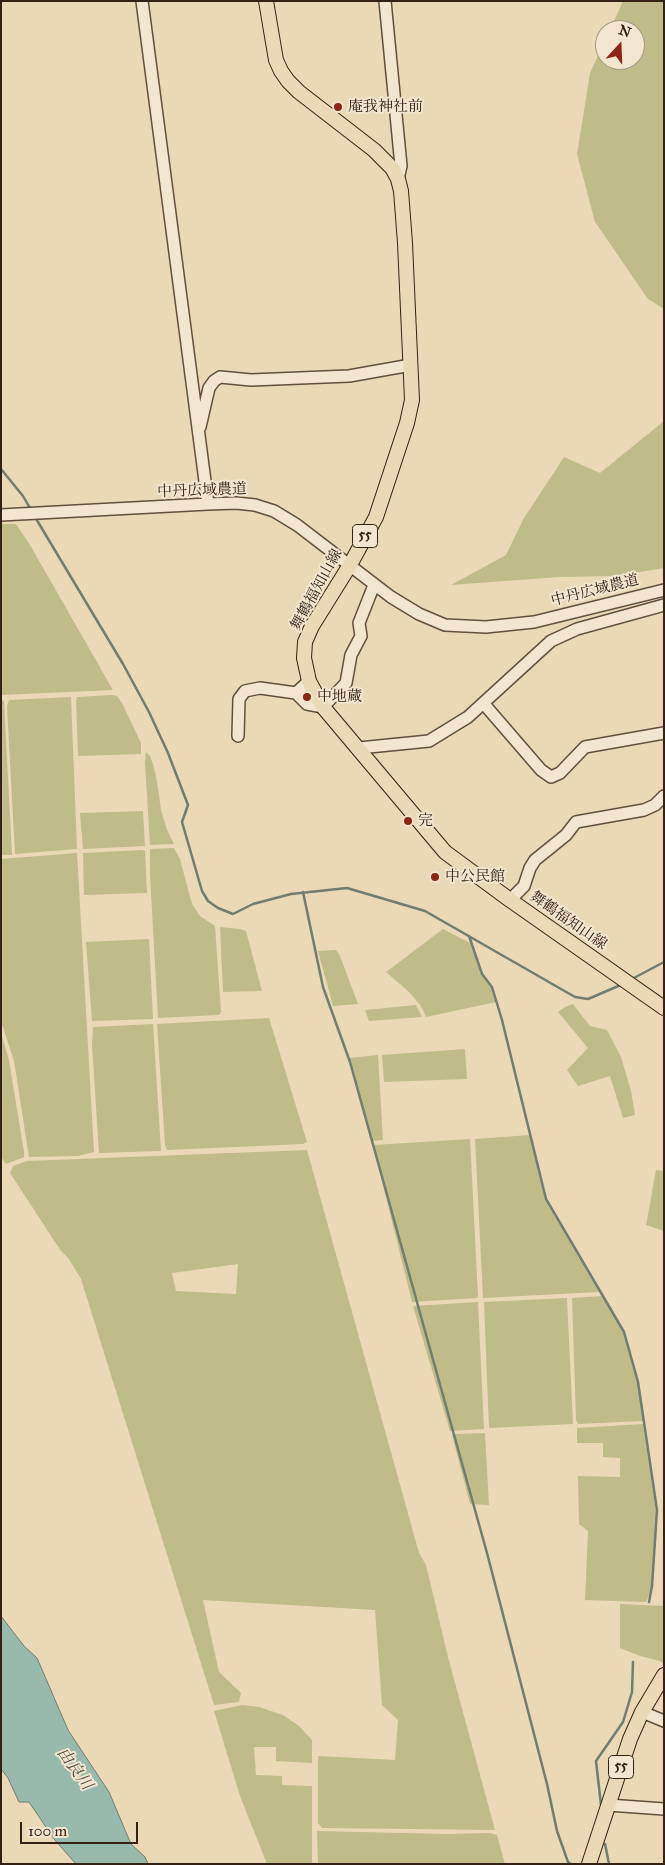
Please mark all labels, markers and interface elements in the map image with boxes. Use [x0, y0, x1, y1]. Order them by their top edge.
north arrow [595, 20, 645, 70]
text: N [616, 21, 633, 41]
place label: 庵我神社前 [348, 98, 423, 116]
marker: 庵我神社前 [332, 101, 344, 113]
street label: 中丹広域農道 [157, 480, 247, 502]
road number: 55 [352, 524, 378, 548]
street label: 舞鶴福知山線 [287, 546, 347, 634]
street label: 中丹広域農道 [549, 571, 641, 611]
place label: 中地蔵 [317, 688, 362, 706]
marker: 中地蔵 [301, 691, 313, 703]
place label: 完 [418, 812, 433, 830]
marker: 完 [402, 815, 414, 827]
place label: 中公民館 [445, 868, 505, 886]
marker: 中公民館 [429, 871, 441, 883]
street label: 舞鶴福知山線 [526, 888, 610, 954]
water label: 由良川 [52, 1744, 96, 1794]
road number: 55 [608, 1755, 634, 1778]
scale bar [22, 1812, 140, 1844]
text: 100 m [28, 1822, 67, 1840]

